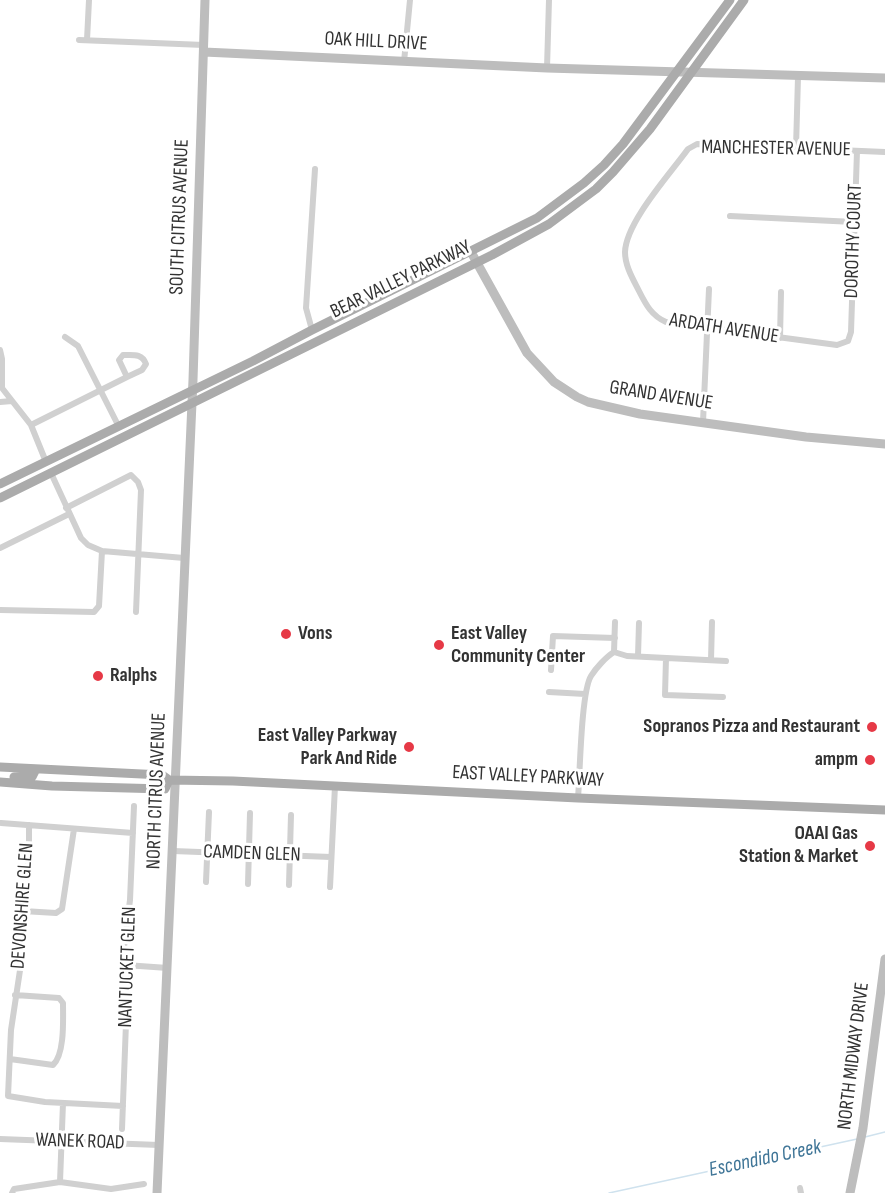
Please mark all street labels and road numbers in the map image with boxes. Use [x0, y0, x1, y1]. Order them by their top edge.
street label: OAK HILL DRIVE [324, 27, 428, 57]
street label: MANCHESTER AVENUE [701, 136, 851, 162]
street label: SOUTH CITRUS AVENUE [165, 139, 195, 295]
street label: DOROTHY COURT [840, 183, 868, 299]
street label: BEAR VALLEY PARKWAY [327, 236, 475, 324]
street label: ARDATH AVENUE [668, 309, 780, 349]
street label: GRAND AVENUE [608, 376, 714, 416]
street label: NORTH CITRUS AVENUE [142, 712, 172, 870]
street label: EAST VALLEY PARKWAY [452, 761, 604, 793]
street label: CAMDEN GLEN [203, 840, 301, 868]
street label: DEVONSHIRE GLEN [7, 842, 39, 970]
street label: NANTUCKET GLEN [114, 906, 142, 1028]
street label: NORTH MIDWAY DRIVE [833, 981, 875, 1131]
street label: WANEK ROAD [35, 1128, 125, 1156]

